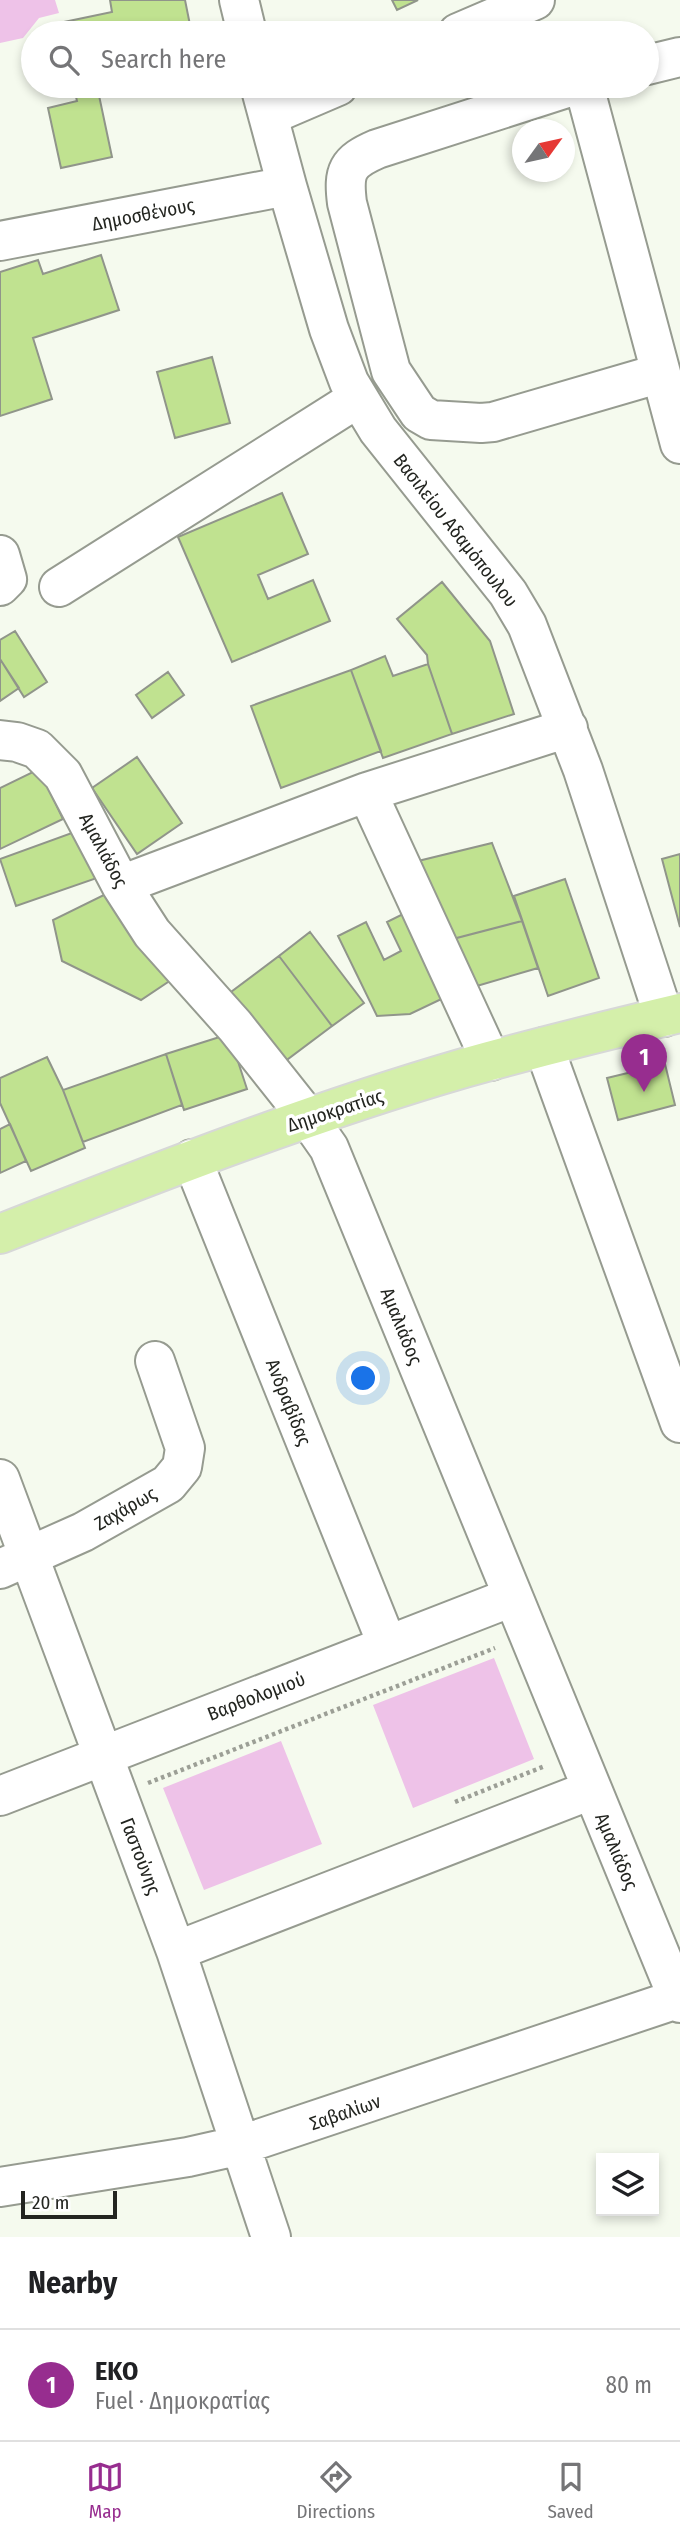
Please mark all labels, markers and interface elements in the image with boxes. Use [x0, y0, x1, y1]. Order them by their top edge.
search box [21, 21, 659, 98]
icon: search [45, 41, 83, 79]
text: Search here [101, 44, 226, 75]
north arrow [512, 119, 575, 182]
street label: Δημοσθένους [90, 193, 196, 236]
street label: Βασιλείου Αδαμόπουλου [389, 449, 523, 612]
street label: Αμαλιάδος [74, 809, 133, 891]
pin: 1 [621, 1034, 667, 1092]
street label: Δημοκρατίας [284, 1084, 386, 1137]
street label: Αμαλιάδος [376, 1284, 427, 1368]
street label: Ανδραβίδας [261, 1356, 316, 1449]
your location [346, 1361, 380, 1395]
street label: Ζαχάρως [90, 1482, 160, 1535]
street label: Βαρθολομιού [204, 1667, 308, 1726]
street label: Αμαλιάδος [590, 1809, 643, 1893]
street label: Γαστούνης [115, 1815, 166, 1898]
street label: Σαβαλίων [307, 2089, 384, 2135]
map controls [596, 2153, 659, 2216]
button: layers [596, 2153, 659, 2216]
scale bar [21, 2188, 117, 2220]
text: 20 m [32, 2191, 69, 2214]
text: Nearby [28, 2265, 117, 2301]
text: EKO [95, 2356, 138, 2387]
text: 1 [46, 2371, 56, 2399]
text: 80 m [605, 2371, 652, 2399]
text: Fuel · Δημοκρατίας [95, 2387, 270, 2415]
tab: Map [86, 2458, 124, 2523]
tab: Directions [296, 2458, 375, 2523]
tab: Saved [547, 2458, 594, 2523]

